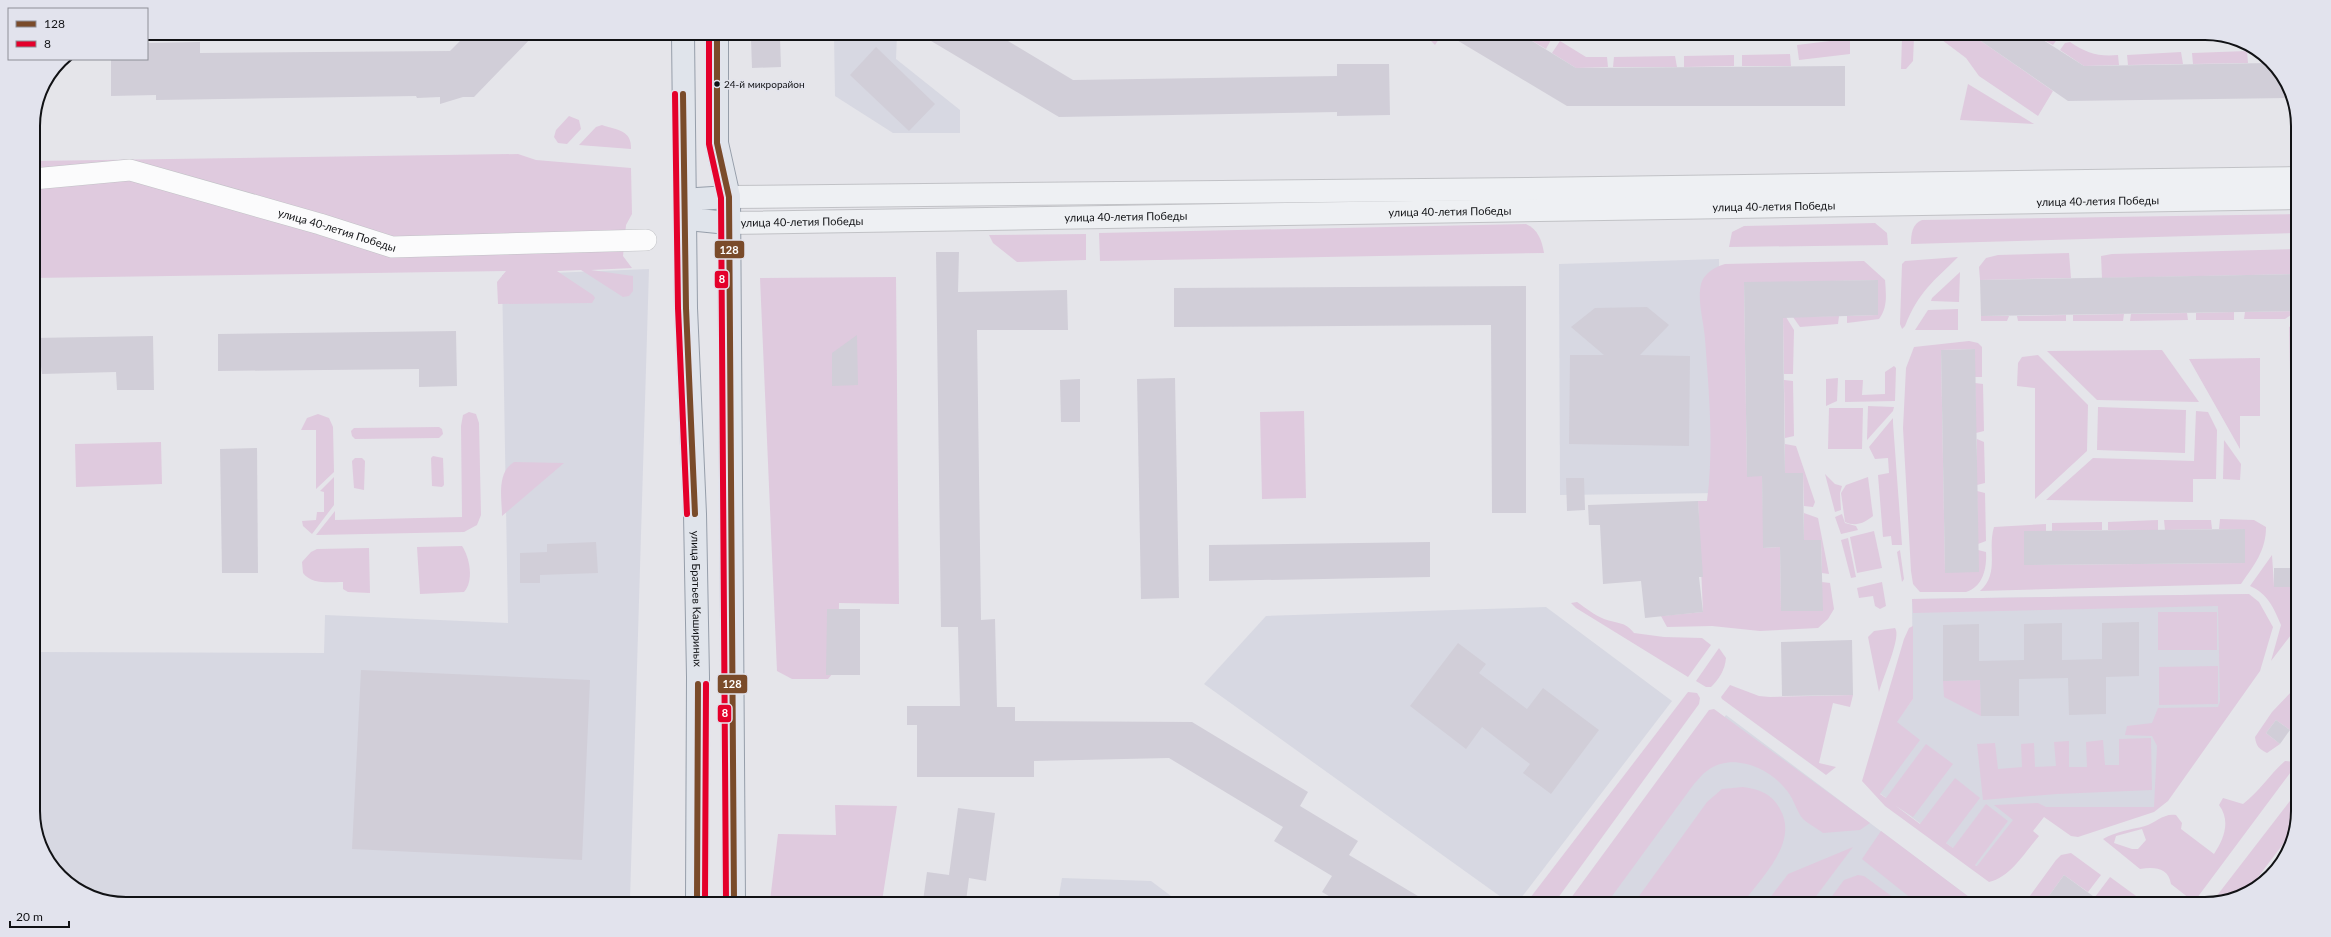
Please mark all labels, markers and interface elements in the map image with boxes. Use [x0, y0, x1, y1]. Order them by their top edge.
legend [8, 8, 148, 60]
text: 128 [44, 16, 65, 31]
text: 8 [44, 36, 51, 51]
place label: 24-й микрорайон [724, 78, 805, 90]
marker: 24-й микрорайон [712, 79, 722, 89]
street label: улица 40-летия Победы [2036, 193, 2159, 208]
street label: улица 40-летия Победы [1712, 198, 1835, 213]
street label: улица 40-летия Победы [1388, 204, 1511, 218]
street label: улица 40-летия Победы [277, 205, 398, 254]
street label: улица 40-летия Победы [1064, 209, 1188, 224]
street label: улица 40-летия Победы [740, 214, 864, 229]
line badge: 128 [714, 240, 745, 259]
text: 128 [719, 243, 739, 256]
line badge: 8 [714, 270, 729, 289]
text: 8 [719, 272, 725, 285]
street label: улица Братьев Кашириных [689, 530, 705, 668]
line badge: 128 [717, 674, 748, 694]
text: 128 [722, 677, 742, 690]
line badge: 8 [717, 704, 732, 723]
text: 8 [722, 706, 728, 719]
scale bar [10, 903, 69, 929]
text: 20 m [16, 909, 43, 924]

